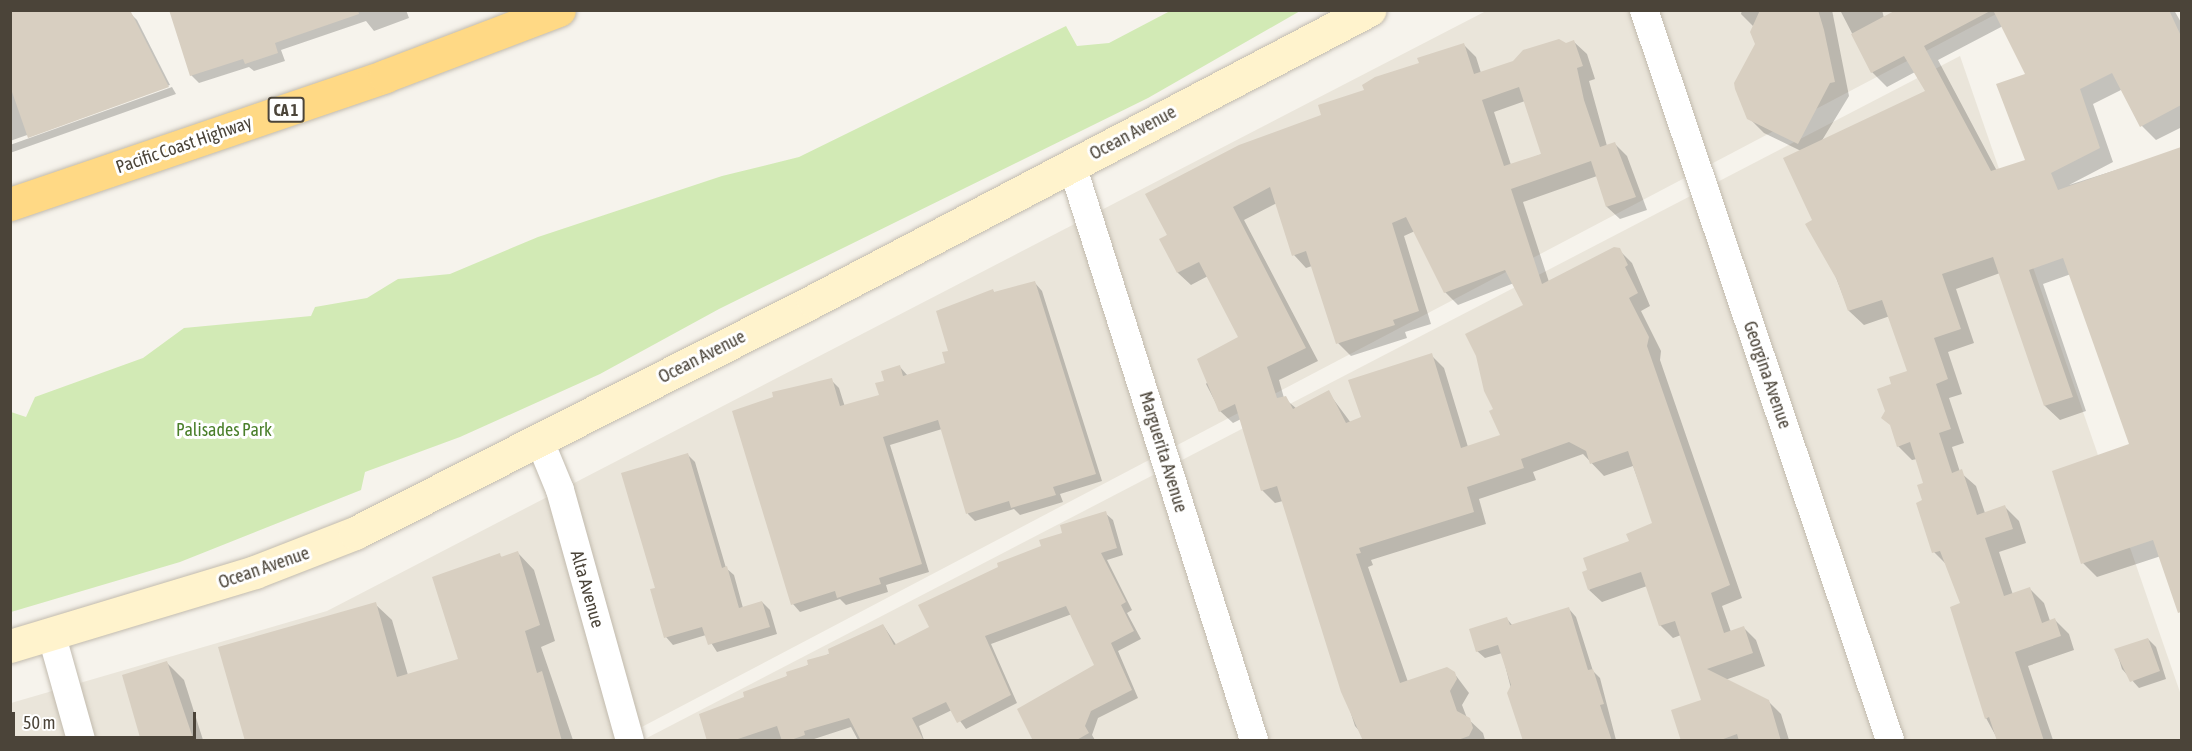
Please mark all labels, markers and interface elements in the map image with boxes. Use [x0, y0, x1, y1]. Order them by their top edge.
road number: CA 1 [266, 97, 306, 123]
street label: Ocean Avenue [1086, 101, 1180, 165]
street label: Pacific Coast Highway [113, 112, 255, 178]
street label: Georgina Avenue [1739, 318, 1795, 432]
street label: Ocean Avenue [655, 326, 749, 388]
street label: Marguerita Avenue [1134, 389, 1192, 515]
park label: Palisades Park [176, 419, 272, 441]
street label: Ocean Avenue [216, 542, 312, 594]
street label: Alta Avenue [566, 548, 608, 630]
scale bar [15, 700, 200, 738]
text: 50 m [23, 712, 55, 733]

